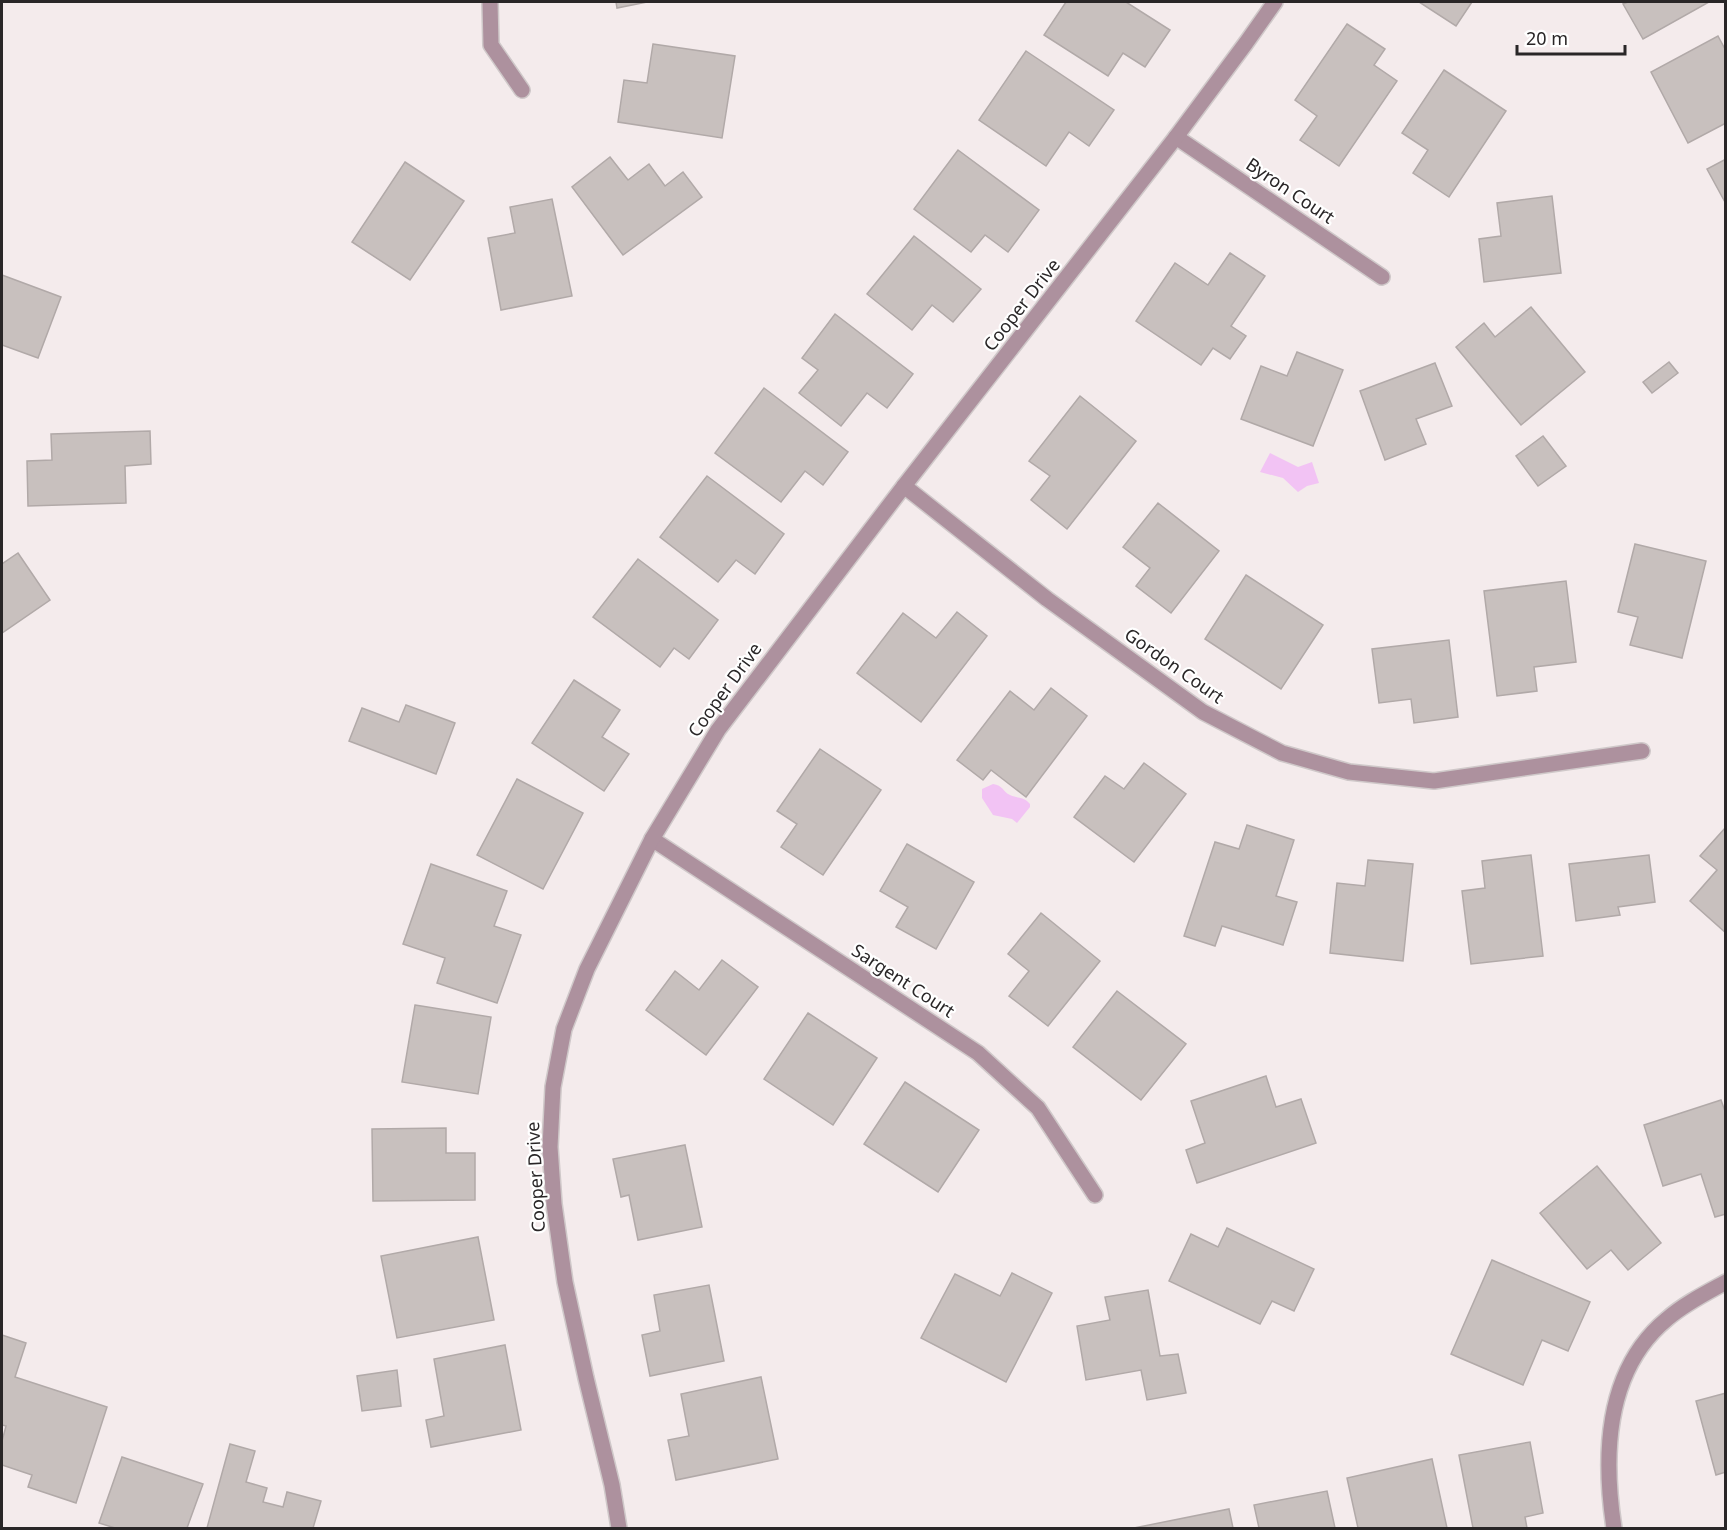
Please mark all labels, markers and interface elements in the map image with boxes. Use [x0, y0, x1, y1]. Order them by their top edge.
scale bar [1517, 18, 1625, 56]
text: 20 m [1526, 26, 1568, 50]
street label: Byron Court [1242, 152, 1340, 229]
street label: Cooper Drive [978, 253, 1065, 356]
street label: Gordon Court [1120, 622, 1229, 709]
street label: Cooper Drive [682, 637, 767, 741]
street label: Sargent Court [847, 938, 960, 1023]
street label: Cooper Drive [520, 1121, 550, 1233]

